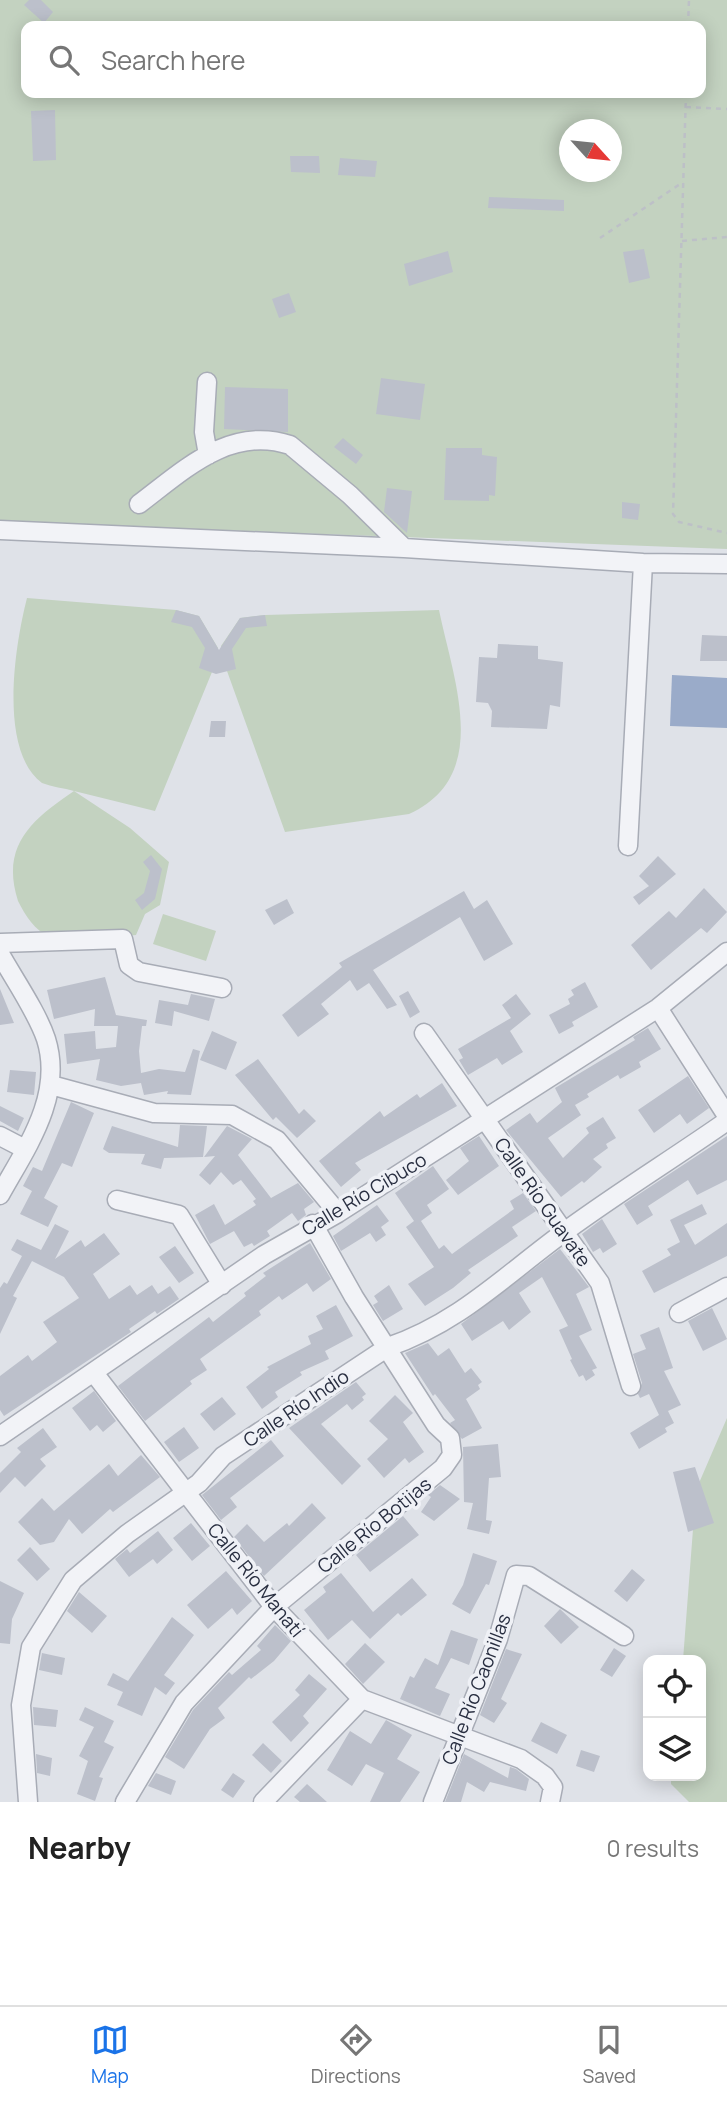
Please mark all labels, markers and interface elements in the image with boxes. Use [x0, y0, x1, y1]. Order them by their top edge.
search box [21, 21, 706, 98]
icon: search [45, 41, 83, 79]
text: Search here [101, 42, 246, 78]
north arrow [559, 119, 622, 182]
street label: Calle Río Guavate [489, 1132, 597, 1272]
street label: Calle Río Cibuco [297, 1146, 431, 1242]
street label: Calle Río Indio [238, 1363, 354, 1453]
street label: Calle Río Botijas [312, 1471, 436, 1579]
street label: Calle Río Manatí [202, 1517, 310, 1643]
street label: Calle Río Caonillas [435, 1610, 517, 1768]
map controls [643, 1655, 706, 1781]
button: locate [643, 1655, 706, 1718]
button: layers [643, 1718, 706, 1781]
text: Nearby [28, 1827, 131, 1868]
text: 0 results [606, 1832, 699, 1864]
tab: Map [91, 2021, 129, 2089]
tab: Directions [311, 2021, 401, 2089]
tab: Saved [583, 2021, 636, 2089]

